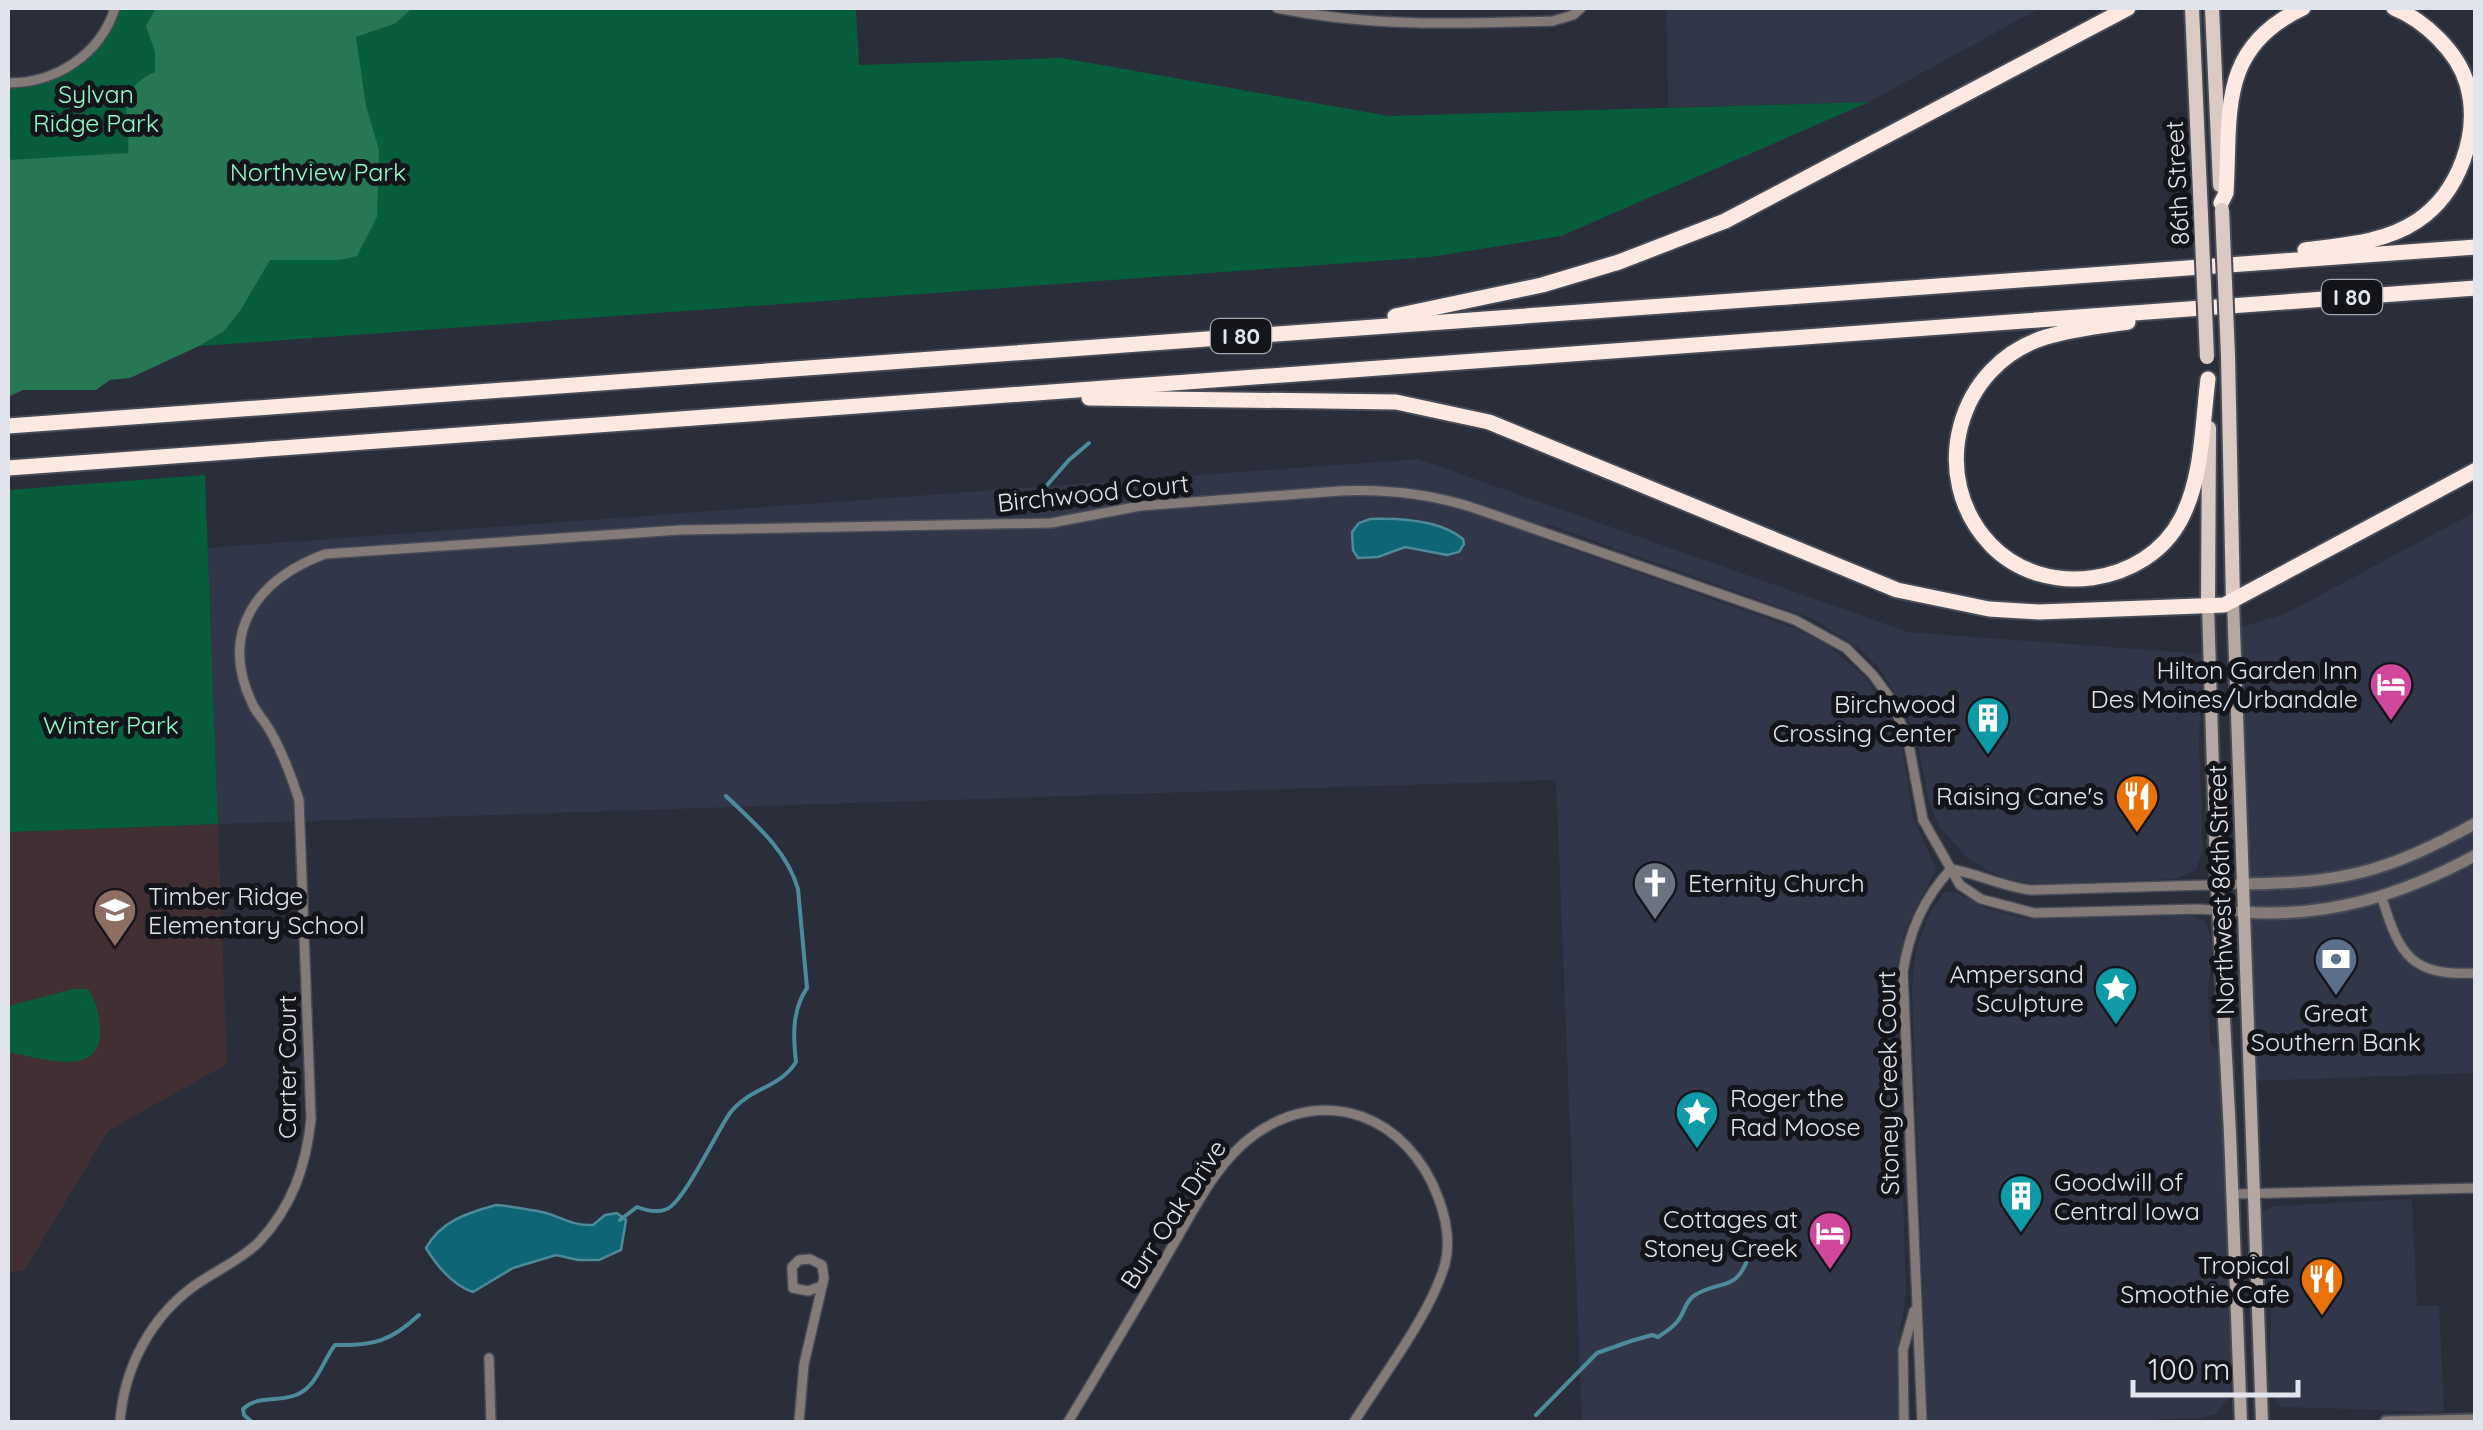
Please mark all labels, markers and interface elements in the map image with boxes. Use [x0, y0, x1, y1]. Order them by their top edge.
park label: Sylvan Ridge Park [33, 78, 159, 138]
street label: 86th Street [2158, 120, 2195, 246]
park label: Northview Park [230, 156, 406, 187]
road number: I 80 [2322, 280, 2382, 314]
road number: I 80 [1211, 319, 1271, 353]
street label: Birchwood Court [996, 467, 1190, 518]
place label: Hilton Garden Inn Des Moines/Urbandale [2091, 654, 2358, 714]
hotel icon: Hilton Garden Inn Des Moines/Urbandale [2368, 661, 2414, 722]
place label: Birchwood Crossing Center [1773, 688, 1956, 748]
building icon: Birchwood Crossing Center [1965, 695, 2011, 756]
park label: Winter Park [43, 709, 179, 740]
street label: Northwest 86th Street [2201, 764, 2240, 1016]
restaurant icon: Raising Cane's [2114, 773, 2160, 834]
place label: Raising Cane's [1936, 780, 2104, 811]
church icon: Eternity Church [1632, 860, 1678, 921]
place label: Eternity Church [1688, 867, 1865, 898]
place label: Timber Ridge Elementary School [148, 880, 365, 940]
school or university icon: Timber Ridge Elementary School [92, 887, 138, 948]
bank icon: Great Southern Bank [2313, 936, 2359, 997]
place label: Ampersand Sculpture [1949, 958, 2084, 1018]
place icon: Ampersand Sculpture [2093, 965, 2139, 1026]
street label: Stoney Creek Court [1870, 970, 1905, 1196]
street label: Carter Court [271, 995, 302, 1139]
place label: Great Southern Bank [2251, 997, 2421, 1057]
place label: Roger the Rad Moose [1730, 1082, 1861, 1142]
place icon: Roger the Rad Moose [1674, 1089, 1720, 1150]
street label: Burr Oak Drive [1113, 1133, 1232, 1294]
place label: Goodwill of Central Iowa [2054, 1166, 2200, 1226]
building icon: Goodwill of Central Iowa [1998, 1173, 2044, 1234]
place label: Cottages at Stoney Creek [1644, 1203, 1798, 1263]
hotel icon: Cottages at Stoney Creek [1807, 1210, 1853, 1271]
place label: Tropical Smoothie Cafe [2120, 1249, 2290, 1309]
restaurant icon: Tropical Smoothie Cafe [2299, 1256, 2345, 1317]
scale bar [2133, 1335, 2298, 1397]
text: 100 m [2148, 1350, 2230, 1388]

